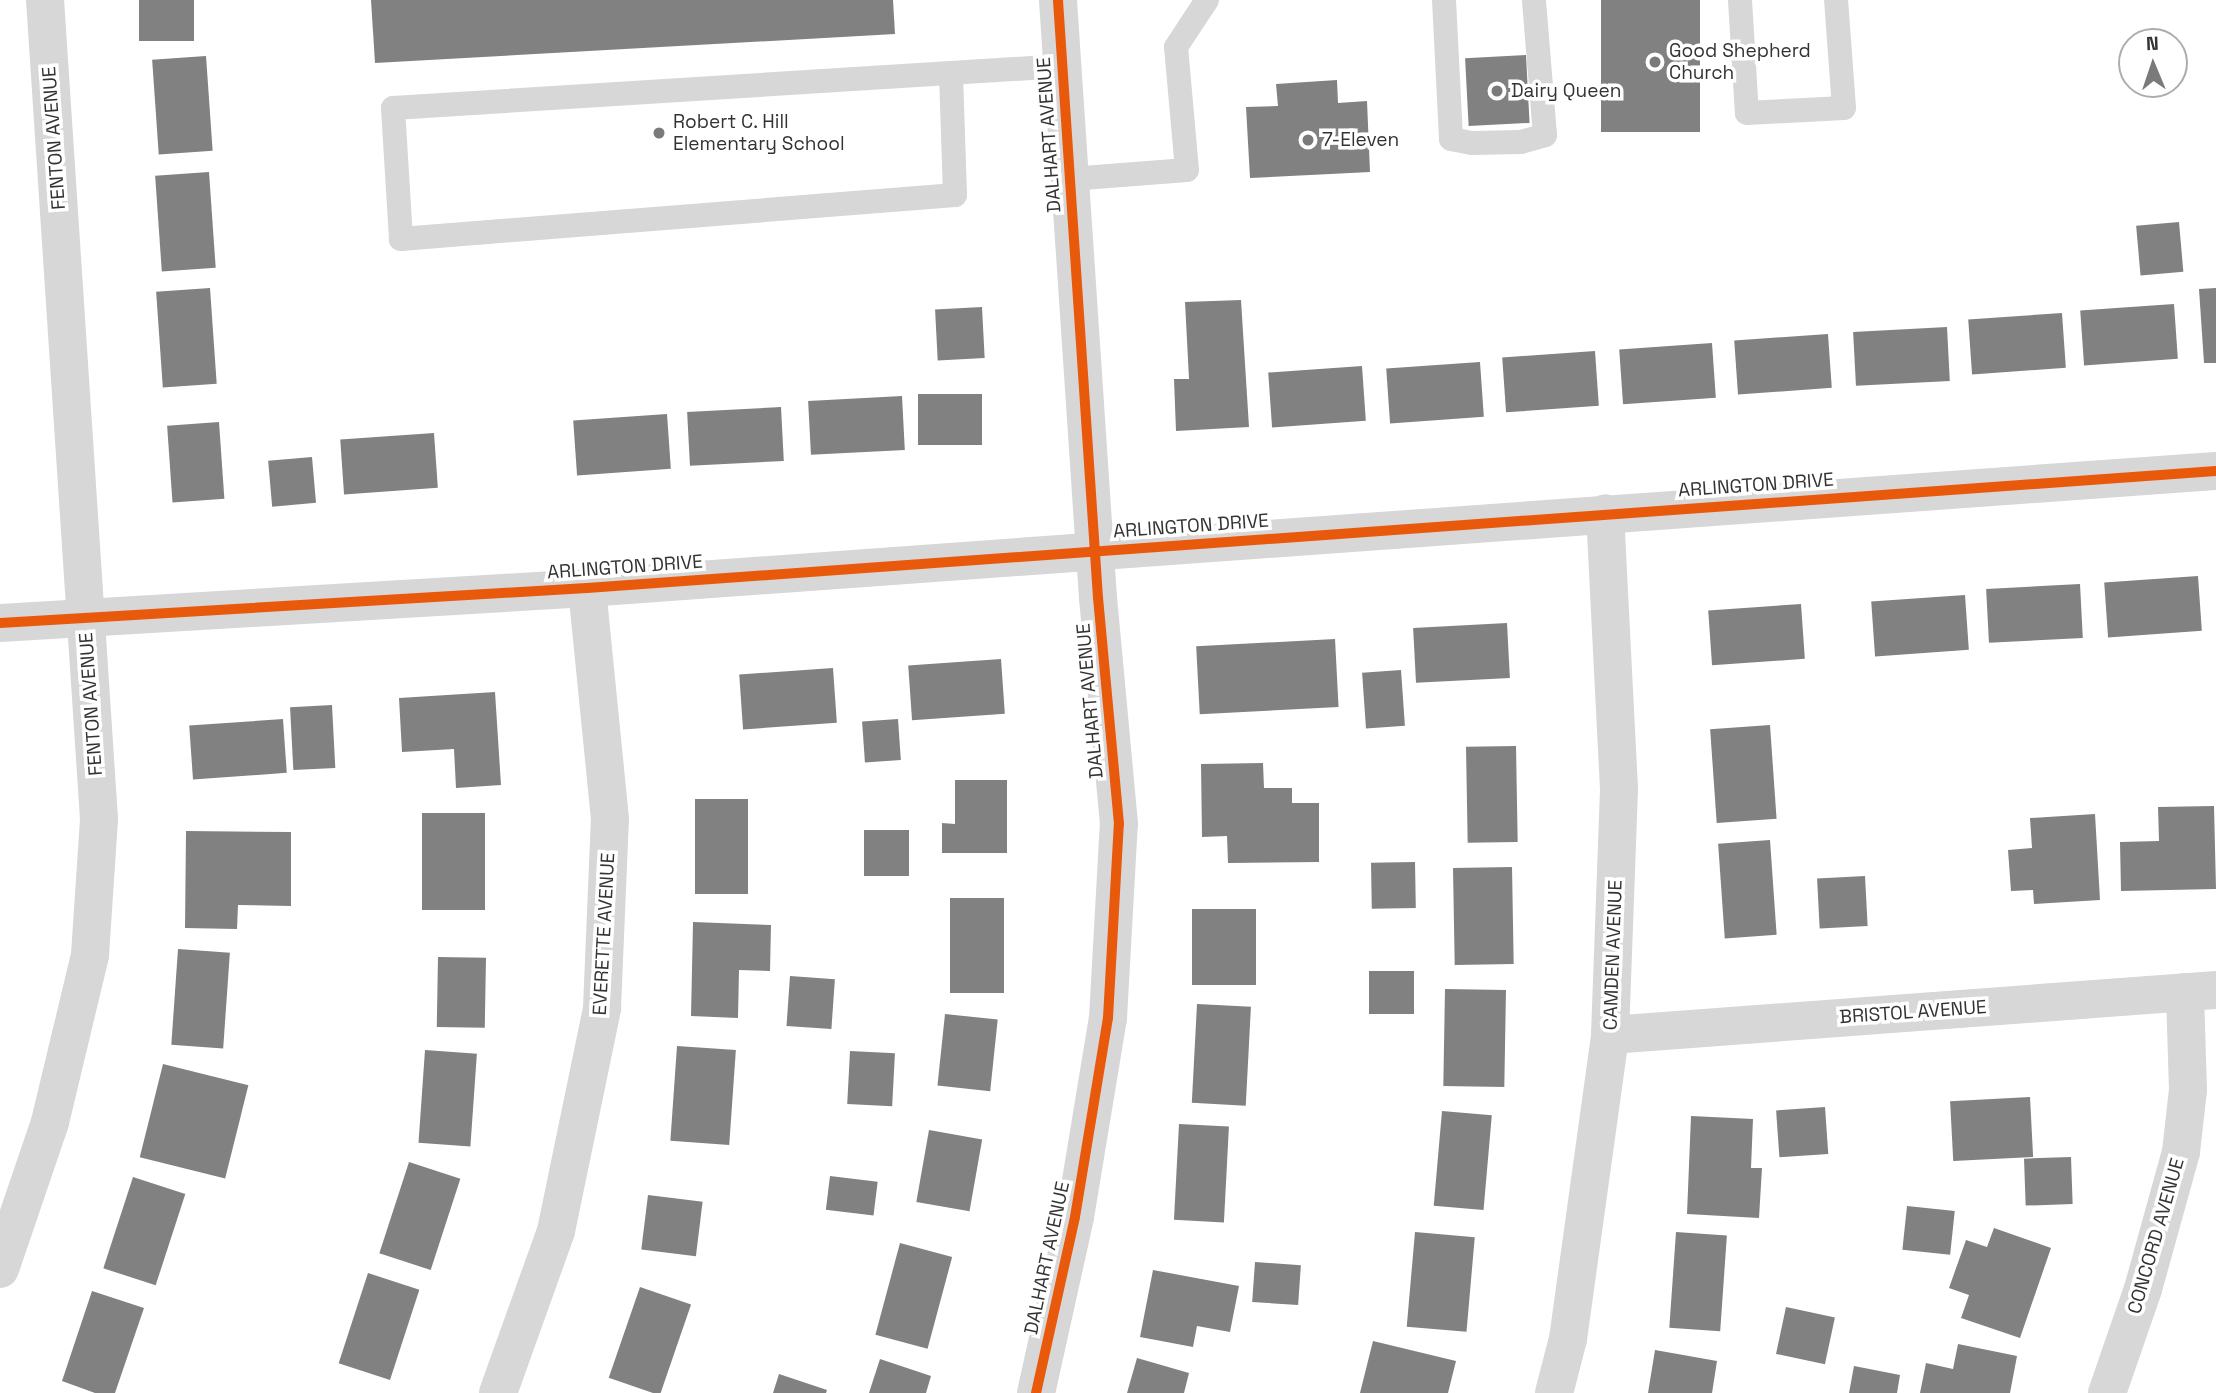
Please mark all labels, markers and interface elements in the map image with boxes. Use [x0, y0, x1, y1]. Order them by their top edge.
north arrow [2118, 28, 2188, 98]
text: N [2146, 31, 2159, 56]
place label: Good Shepherd Church [1669, 40, 1811, 84]
marker: Good Shepherd Church [1647, 54, 1663, 70]
street label: DALHART AVENUE [1032, 56, 1066, 214]
street label: FENTON AVENUE [38, 65, 70, 211]
place label: Dairy Queen [1511, 80, 1621, 102]
marker: Dairy Queen [1489, 83, 1505, 99]
place label: Robert C. Hill Elementary School [673, 111, 845, 155]
marker: Robert C. Hill Elementary School [651, 125, 667, 141]
place label: 7-Eleven [1322, 129, 1399, 151]
marker: 7-Eleven [1300, 132, 1316, 148]
street label: ARLINGTON DRIVE [1677, 468, 1835, 502]
street label: ARLINGTON DRIVE [1112, 509, 1270, 543]
street label: ARLINGTON DRIVE [546, 550, 704, 584]
street label: DALHART AVENUE [1072, 622, 1108, 780]
street label: FENTON AVENUE [75, 631, 107, 777]
street label: EVERETTE AVENUE [588, 852, 620, 1016]
street label: CAMDEN AVENUE [1599, 879, 1627, 1031]
street label: BRISTOL AVENUE [1838, 995, 1988, 1029]
street label: CONCORD AVENUE [2123, 1155, 2189, 1317]
street label: DALHART AVENUE [1020, 1179, 1074, 1337]

